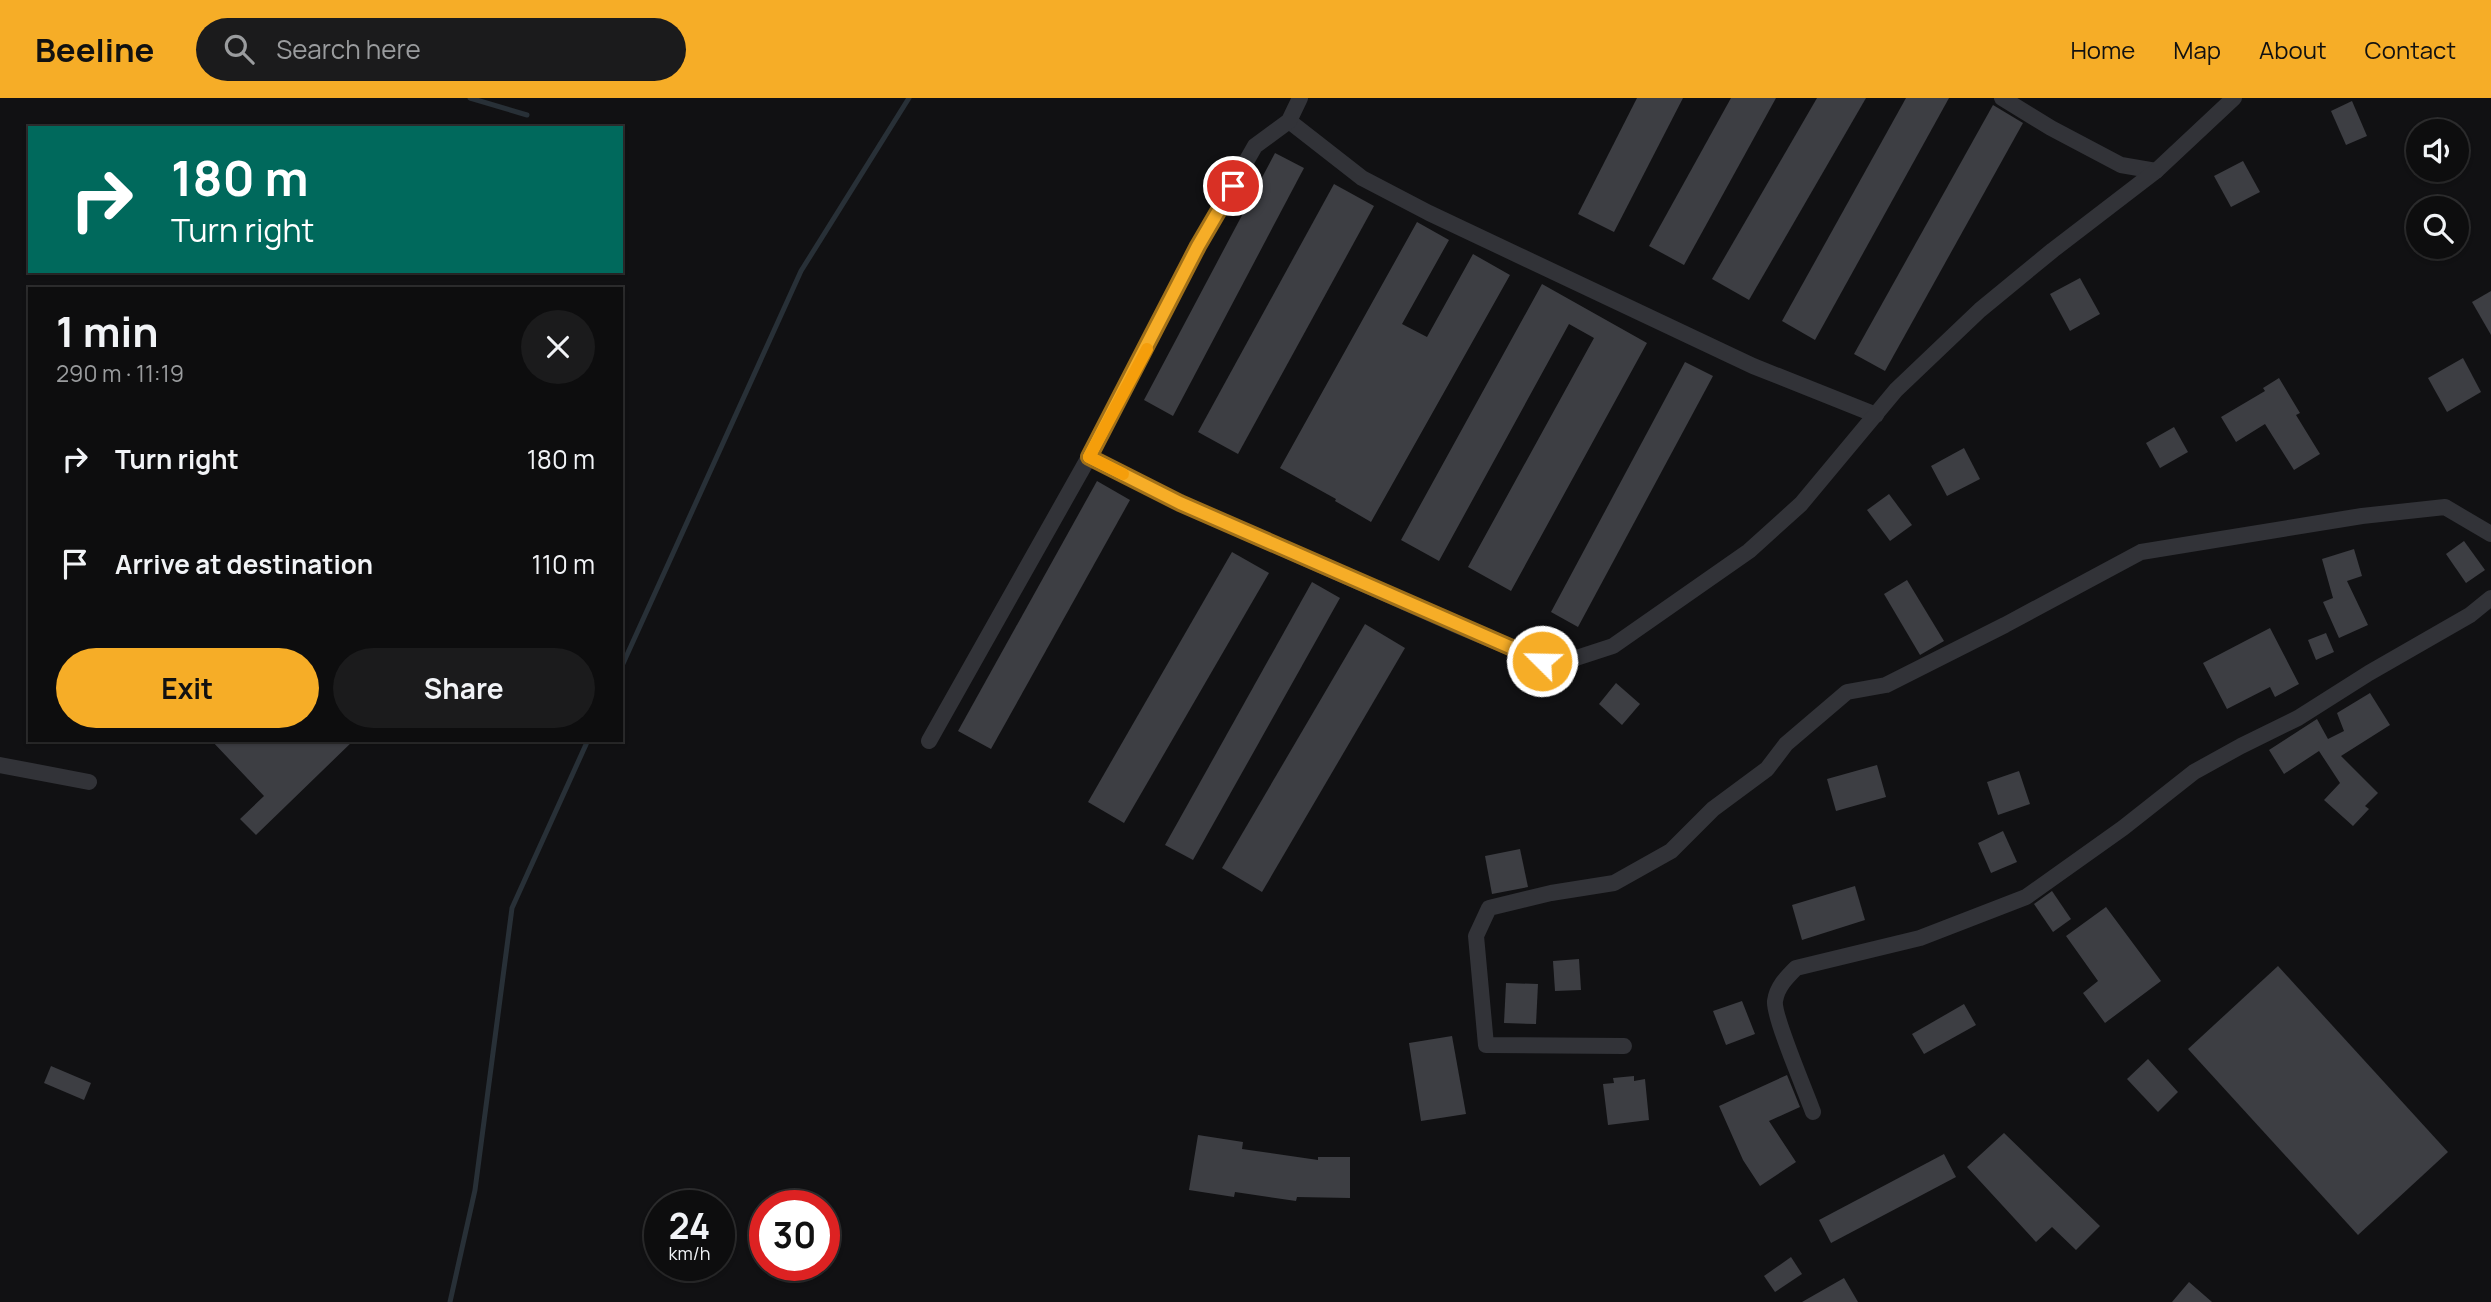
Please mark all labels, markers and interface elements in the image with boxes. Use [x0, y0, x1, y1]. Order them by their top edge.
search box [196, 18, 686, 81]
text: Beeline [35, 27, 154, 72]
icon: search [220, 30, 258, 68]
text: Search here [276, 31, 421, 67]
text: Home [2070, 33, 2135, 66]
text: Map [2173, 33, 2221, 66]
text: About [2259, 33, 2327, 66]
text: Contact [2365, 33, 2456, 66]
map controls [2406, 119, 2469, 259]
button: sound [2406, 119, 2469, 182]
text: 180 m [171, 144, 309, 211]
icon: right [56, 154, 147, 245]
pin [1203, 156, 1263, 216]
icon: arrive [1214, 167, 1252, 205]
button: search [2406, 196, 2469, 259]
text: Turn right [171, 208, 314, 252]
text: 1 min [56, 302, 159, 360]
button: close [521, 310, 595, 384]
text: 290 m · 11:19 [56, 357, 184, 389]
icon: right [56, 440, 94, 478]
text: Turn right [115, 441, 239, 477]
text: 180 m [527, 441, 595, 477]
icon: arrive [56, 545, 94, 583]
text: Arrive at destination [115, 546, 373, 582]
text: 110 m [532, 546, 595, 582]
position arrow [1505, 624, 1579, 698]
button: Exit [56, 648, 319, 728]
button: Share [333, 648, 595, 728]
speed limit sign: 30 [749, 1190, 840, 1281]
text: 24 [669, 1202, 710, 1250]
text: km/h [669, 1241, 710, 1265]

